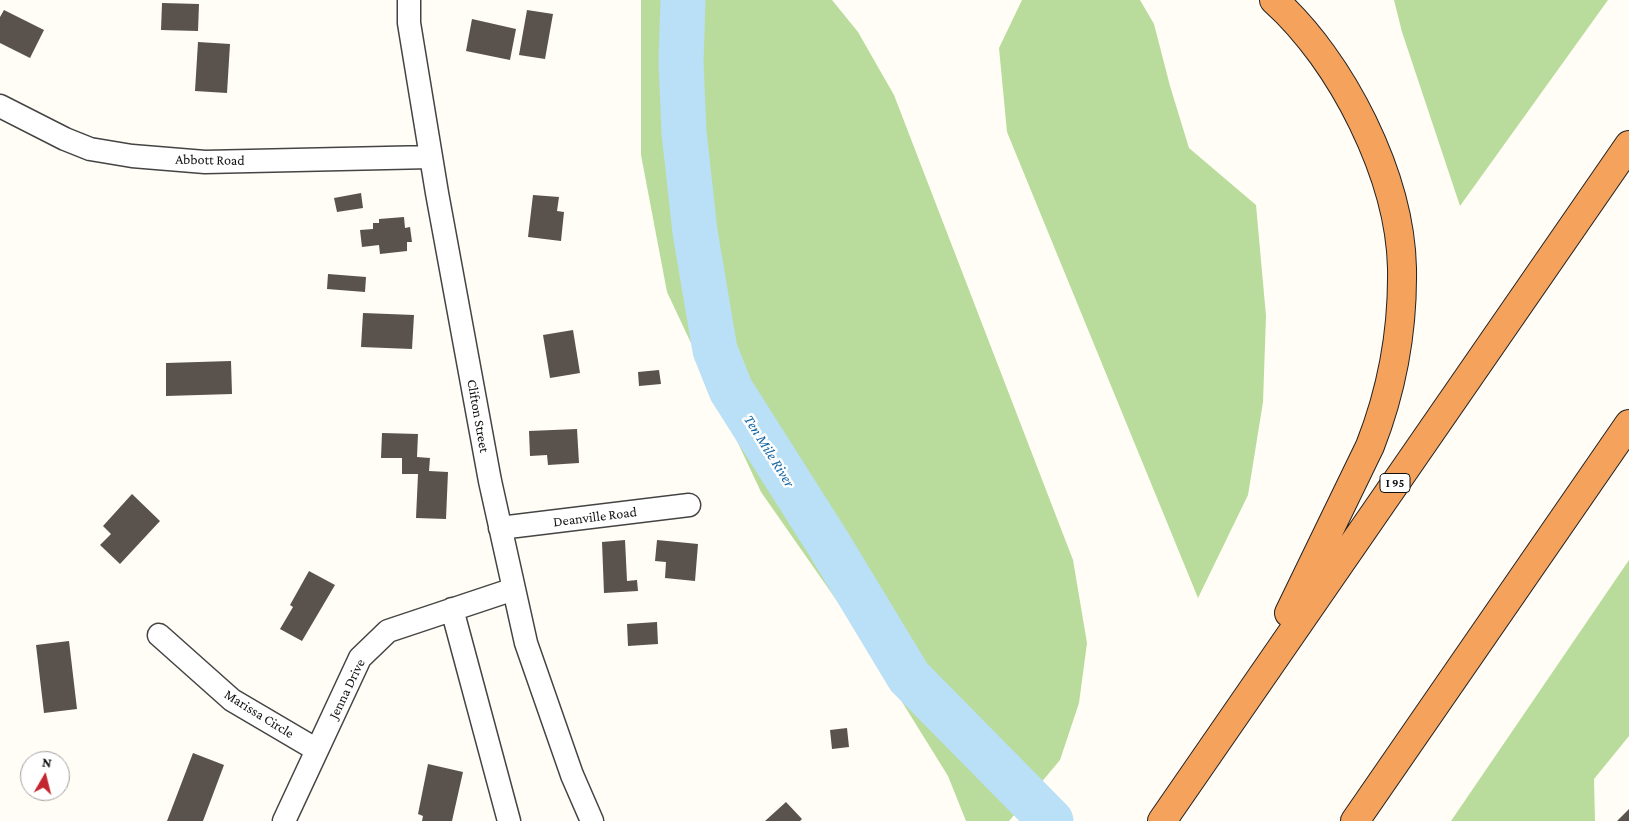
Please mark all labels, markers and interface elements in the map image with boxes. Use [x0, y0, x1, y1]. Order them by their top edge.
street label: Abbott Road [175, 151, 245, 169]
street label: Clifton Street [463, 378, 493, 454]
water label: Ten Mile River [740, 412, 798, 490]
road number: I 95 [1380, 473, 1410, 492]
street label: Deanville Road [552, 504, 638, 530]
street label: Jenna Drive [325, 656, 369, 722]
street label: Marissa Circle [221, 686, 297, 742]
north arrow [20, 751, 70, 801]
text: N [41, 754, 53, 771]

